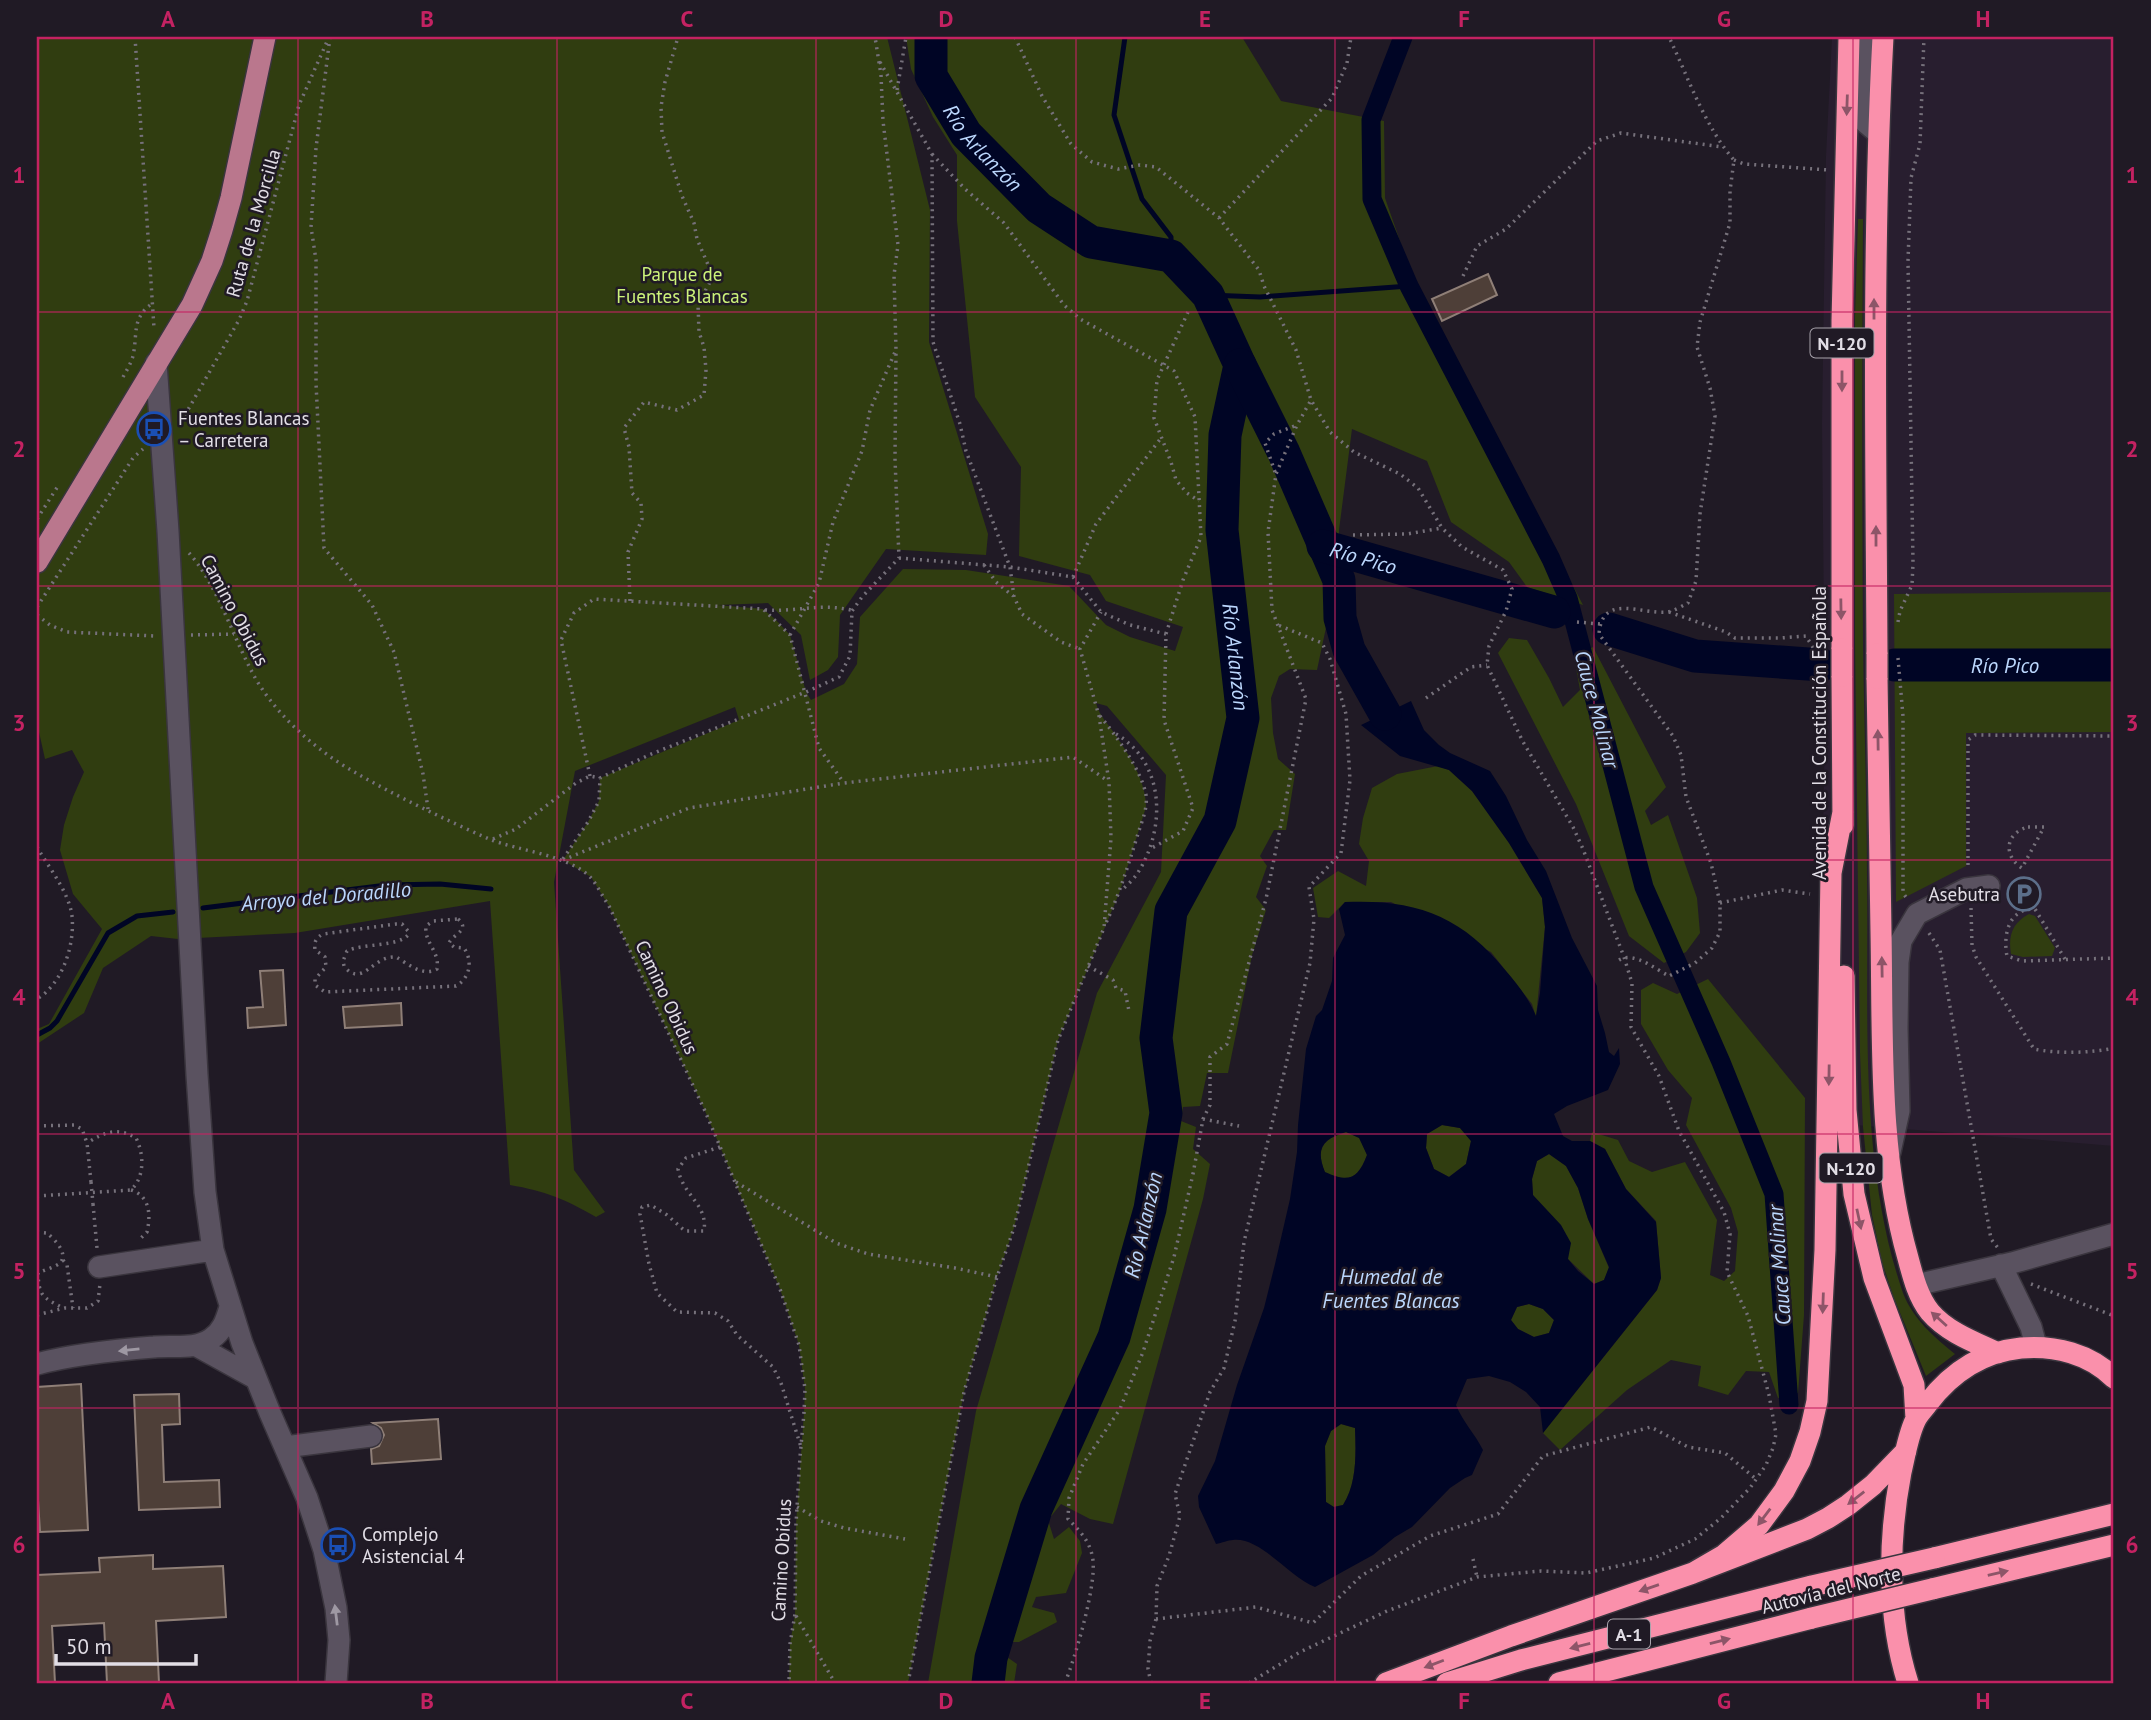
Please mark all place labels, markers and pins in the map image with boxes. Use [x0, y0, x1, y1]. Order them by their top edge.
place label: Fuentes Blancas – Carretera [178, 406, 310, 452]
bus stop icon: Fuentes Blancas – Carretera [135, 410, 173, 448]
parking icon: Asebutra [2005, 875, 2043, 913]
place label: Asebutra [1928, 882, 2000, 906]
place label: Complejo Asistencial 4 [362, 1522, 465, 1568]
bus stop icon: Complejo Asistencial 4 [319, 1526, 357, 1564]

